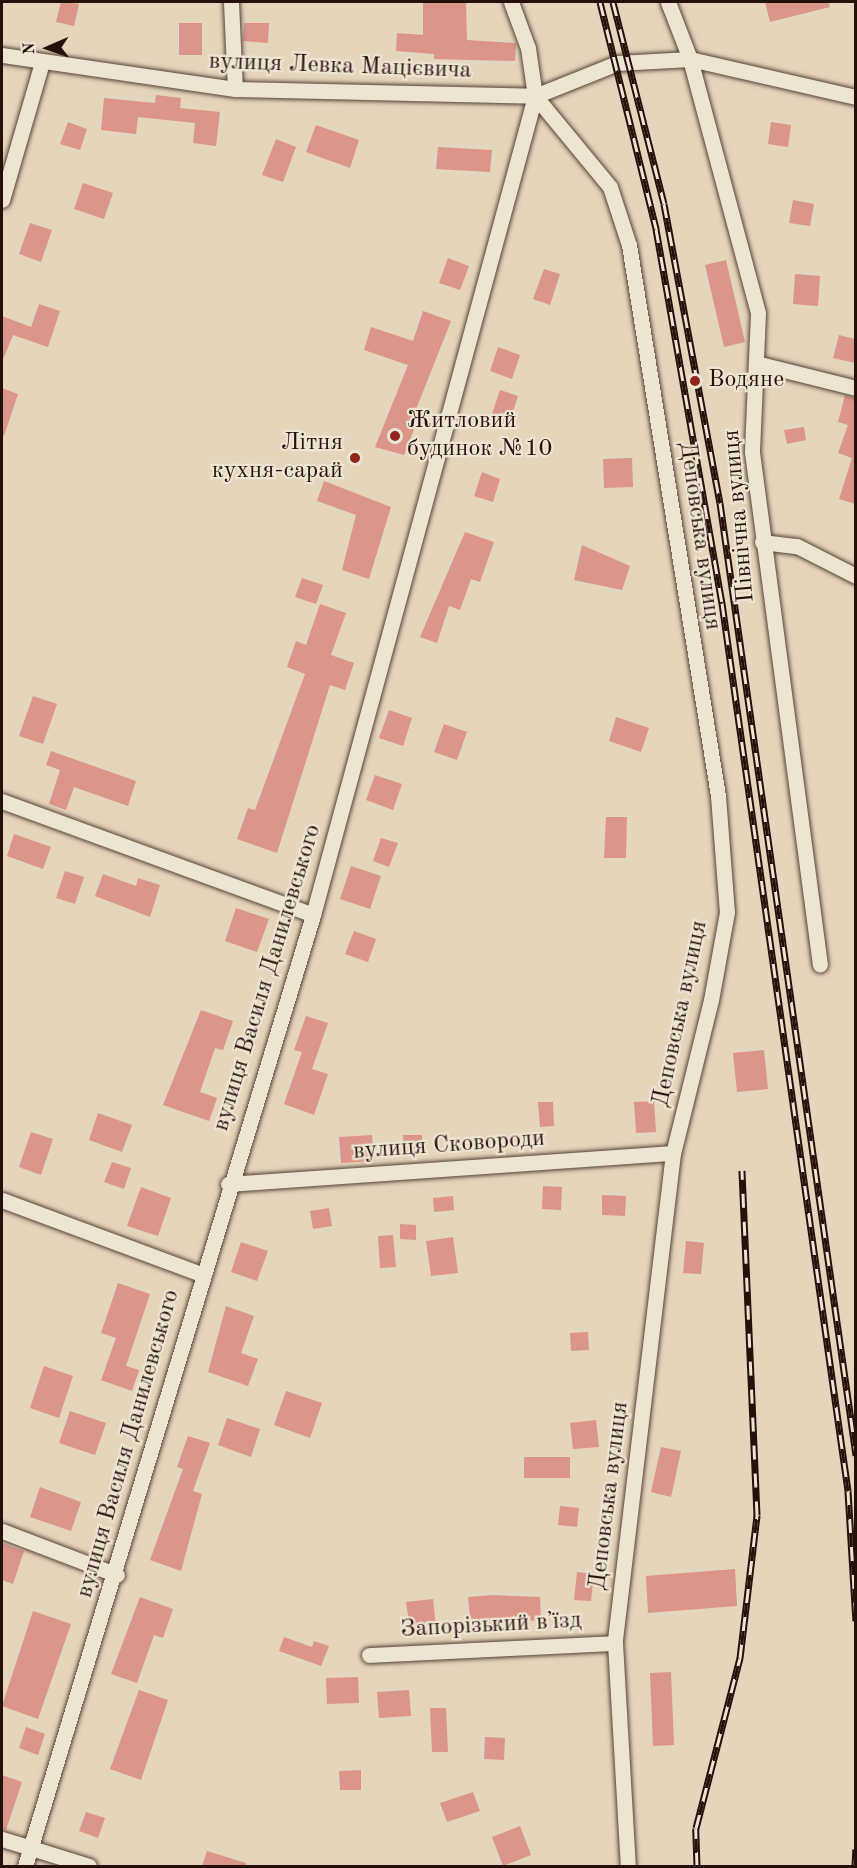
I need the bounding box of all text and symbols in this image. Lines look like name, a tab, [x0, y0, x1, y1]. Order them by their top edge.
north arrow	[18, 18, 78, 78]
text: N	[22, 42, 38, 55]
street label: вулиця Левка Мацієвича	[208, 48, 472, 86]
place label: Водяне	[708, 367, 784, 395]
marker: Водяне	[686, 372, 704, 390]
place label: Житловий будинок №10	[407, 408, 553, 464]
street label: Північна вулиця	[718, 428, 762, 604]
marker: Житловий будинок №10	[388, 429, 402, 443]
place label: Літня кухня-сарай	[212, 430, 343, 486]
street label: Деповська вулиця	[672, 440, 726, 632]
marker: Літня кухня-сарай	[348, 451, 362, 465]
street label: вулиця Василя Данилевського	[208, 821, 328, 1135]
street label: Деповська вулиця	[647, 918, 715, 1110]
street label: вулиця Сковороди	[352, 1125, 546, 1167]
street label: вулиця Василя Данилевського	[71, 1287, 187, 1601]
street label: Деповська вулиця	[584, 1400, 636, 1592]
street label: Запорізький вʼїзд	[400, 1607, 582, 1645]

